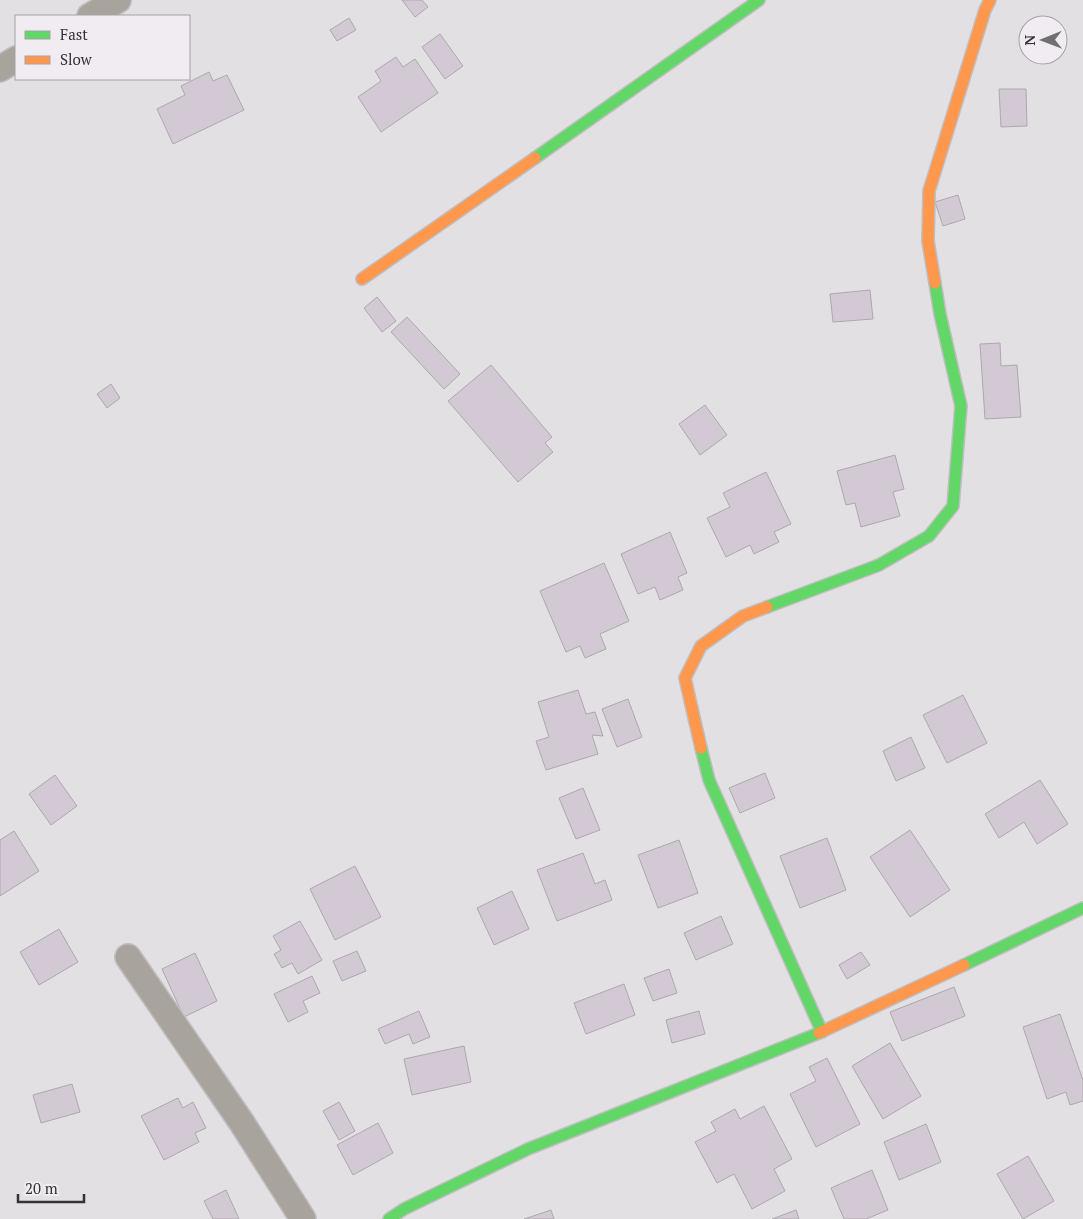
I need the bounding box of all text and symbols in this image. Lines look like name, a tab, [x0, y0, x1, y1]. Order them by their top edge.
legend	[15, 15, 190, 80]
north arrow	[1018, 15, 1068, 65]
text: Fast	[60, 24, 88, 44]
text: N	[1020, 34, 1039, 46]
text: Slow	[60, 49, 93, 69]
scale bar	[18, 1172, 84, 1204]
text: 20 m	[25, 1178, 58, 1198]

